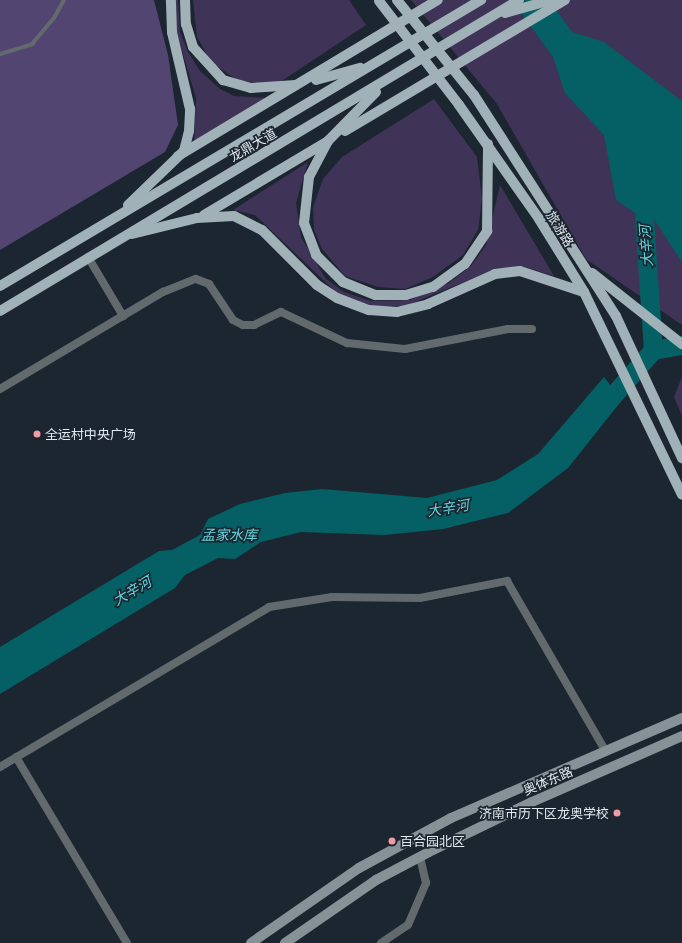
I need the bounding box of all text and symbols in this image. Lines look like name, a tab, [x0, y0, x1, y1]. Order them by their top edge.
street label: 龙鼎大道	[227, 125, 279, 165]
street label: 旅游路	[543, 208, 577, 250]
water label: 大辛河	[636, 224, 656, 268]
place label: 全运村中央广场	[45, 426, 136, 442]
marker: 全运村中央广场	[32, 429, 42, 439]
water label: 大辛河	[426, 496, 470, 520]
water label: 孟家水库	[201, 527, 257, 543]
water label: 大辛河	[110, 573, 154, 609]
street label: 奥体东路	[521, 764, 575, 798]
place label: 济南市历下区龙奥学校	[479, 805, 609, 821]
marker: 济南市历下区龙奥学校	[612, 808, 622, 818]
place label: 百合园北区	[400, 833, 465, 849]
marker: 百合园北区	[387, 836, 397, 846]

